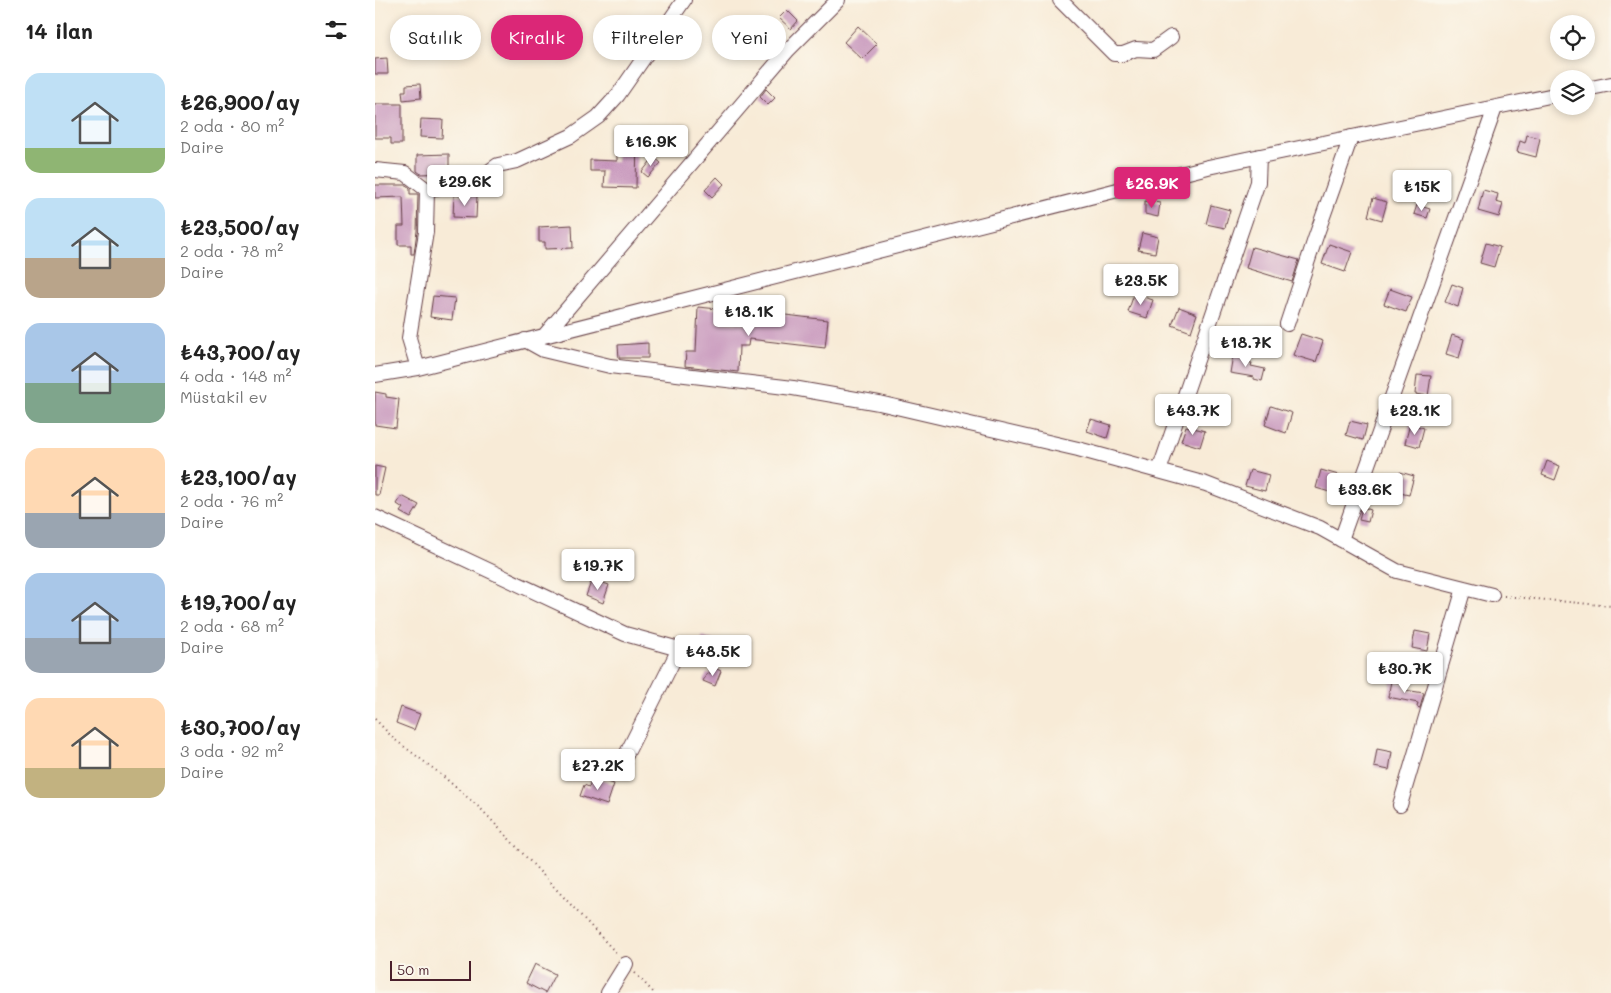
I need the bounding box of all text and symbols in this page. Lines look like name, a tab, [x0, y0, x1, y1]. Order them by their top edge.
chip: Satılık	[390, 15, 481, 60]
chip: Kiralık	[491, 15, 583, 60]
chip: Filtreler	[593, 15, 702, 60]
chip: Yeni	[712, 15, 786, 60]
map controls	[1550, 15, 1595, 115]
button: locate	[1550, 15, 1595, 60]
icon: filters	[322, 16, 350, 44]
text: 14 ilan	[25, 17, 93, 44]
button: layers	[1550, 70, 1595, 115]
text: ₺26,900/ay	[180, 88, 300, 115]
icon: home	[65, 93, 125, 153]
text: 2 oda · 80 m²	[180, 115, 284, 136]
pin: ₺16.9K	[610, 124, 692, 167]
text: ₺16.9K	[625, 130, 677, 151]
text: Daire	[180, 136, 224, 157]
pin: ₺29.6K	[424, 164, 506, 207]
pin: ₺26.9K	[1111, 166, 1193, 209]
text: ₺29.6K	[438, 170, 492, 191]
pin: ₺15K	[1392, 170, 1452, 212]
text: ₺26.9K	[1125, 172, 1179, 193]
text: ₺15K	[1404, 175, 1440, 196]
text: ₺23,500/ay	[180, 213, 300, 240]
icon: home	[65, 218, 125, 278]
text: 2 oda · 78 m²	[180, 240, 283, 261]
text: Daire	[180, 261, 224, 282]
pin: ₺23.5K	[1100, 264, 1182, 306]
text: ₺23.5K	[1114, 269, 1168, 290]
pin: ₺18.1K	[708, 294, 790, 337]
text: ₺18.1K	[724, 300, 774, 321]
pin: ₺18.7K	[1205, 326, 1287, 368]
text: ₺18.7K	[1220, 331, 1272, 352]
text: ₺43,700/ay	[180, 338, 301, 365]
icon: home	[65, 343, 125, 403]
text: 4 oda · 148 m²	[180, 365, 291, 386]
text: Müstakil ev	[180, 386, 267, 407]
pin: ₺43.7K	[1152, 394, 1234, 436]
pin: ₺23.1K	[1374, 394, 1456, 436]
text: ₺43.7K	[1166, 399, 1220, 420]
text: ₺23.1K	[1389, 399, 1441, 420]
text: ₺23,100/ay	[180, 463, 297, 490]
icon: home	[65, 468, 125, 528]
pin: ₺33.6K	[1324, 472, 1406, 515]
text: ₺33.6K	[1338, 478, 1392, 499]
text: 2 oda · 76 m²	[180, 490, 283, 511]
text: Daire	[180, 511, 224, 532]
pin: ₺19.7K	[557, 548, 639, 591]
text: ₺19.7K	[572, 554, 624, 575]
text: ₺19,700/ay	[180, 588, 297, 615]
icon: home	[65, 593, 125, 653]
text: 2 oda · 68 m²	[180, 615, 284, 636]
pin: ₺48.5K	[672, 634, 754, 677]
text: Daire	[180, 636, 224, 657]
text: ₺48.5K	[686, 640, 740, 661]
pin: ₺30.7K	[1364, 652, 1446, 694]
text: ₺30.7K	[1378, 657, 1432, 678]
text: ₺30,700/ay	[180, 713, 301, 740]
icon: home	[65, 718, 125, 778]
text: 3 oda · 92 m²	[180, 740, 284, 761]
pin: ₺27.2K	[557, 748, 639, 791]
text: ₺27.2K	[572, 754, 624, 775]
text: Daire	[180, 761, 224, 782]
scale bar	[390, 958, 471, 981]
text: 50 m	[397, 960, 429, 979]

